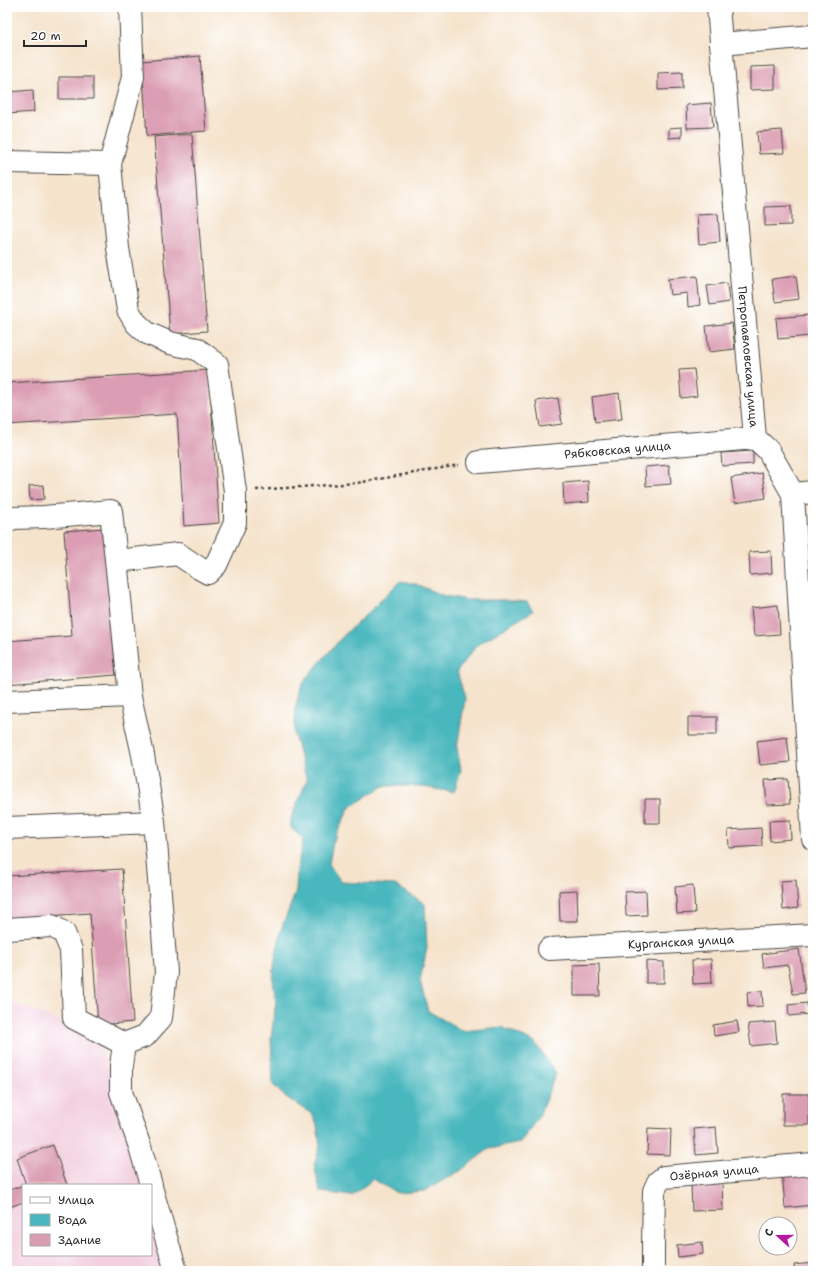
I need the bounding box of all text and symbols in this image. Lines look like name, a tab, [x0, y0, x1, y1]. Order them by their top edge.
scale bar	[24, 22, 86, 48]
text: 20 m	[30, 28, 61, 44]
street label: Петропавловская улица	[734, 285, 762, 429]
street label: Рябковская улица	[564, 437, 672, 463]
street label: Курганская улица	[627, 931, 735, 953]
street label: Озёрная улица	[669, 1161, 760, 1184]
legend	[22, 1184, 152, 1256]
text: Улица	[58, 1192, 95, 1208]
text: Вода	[58, 1212, 87, 1228]
north arrow	[758, 1216, 798, 1256]
text: С	[761, 1227, 777, 1238]
text: Здание	[58, 1232, 102, 1248]

